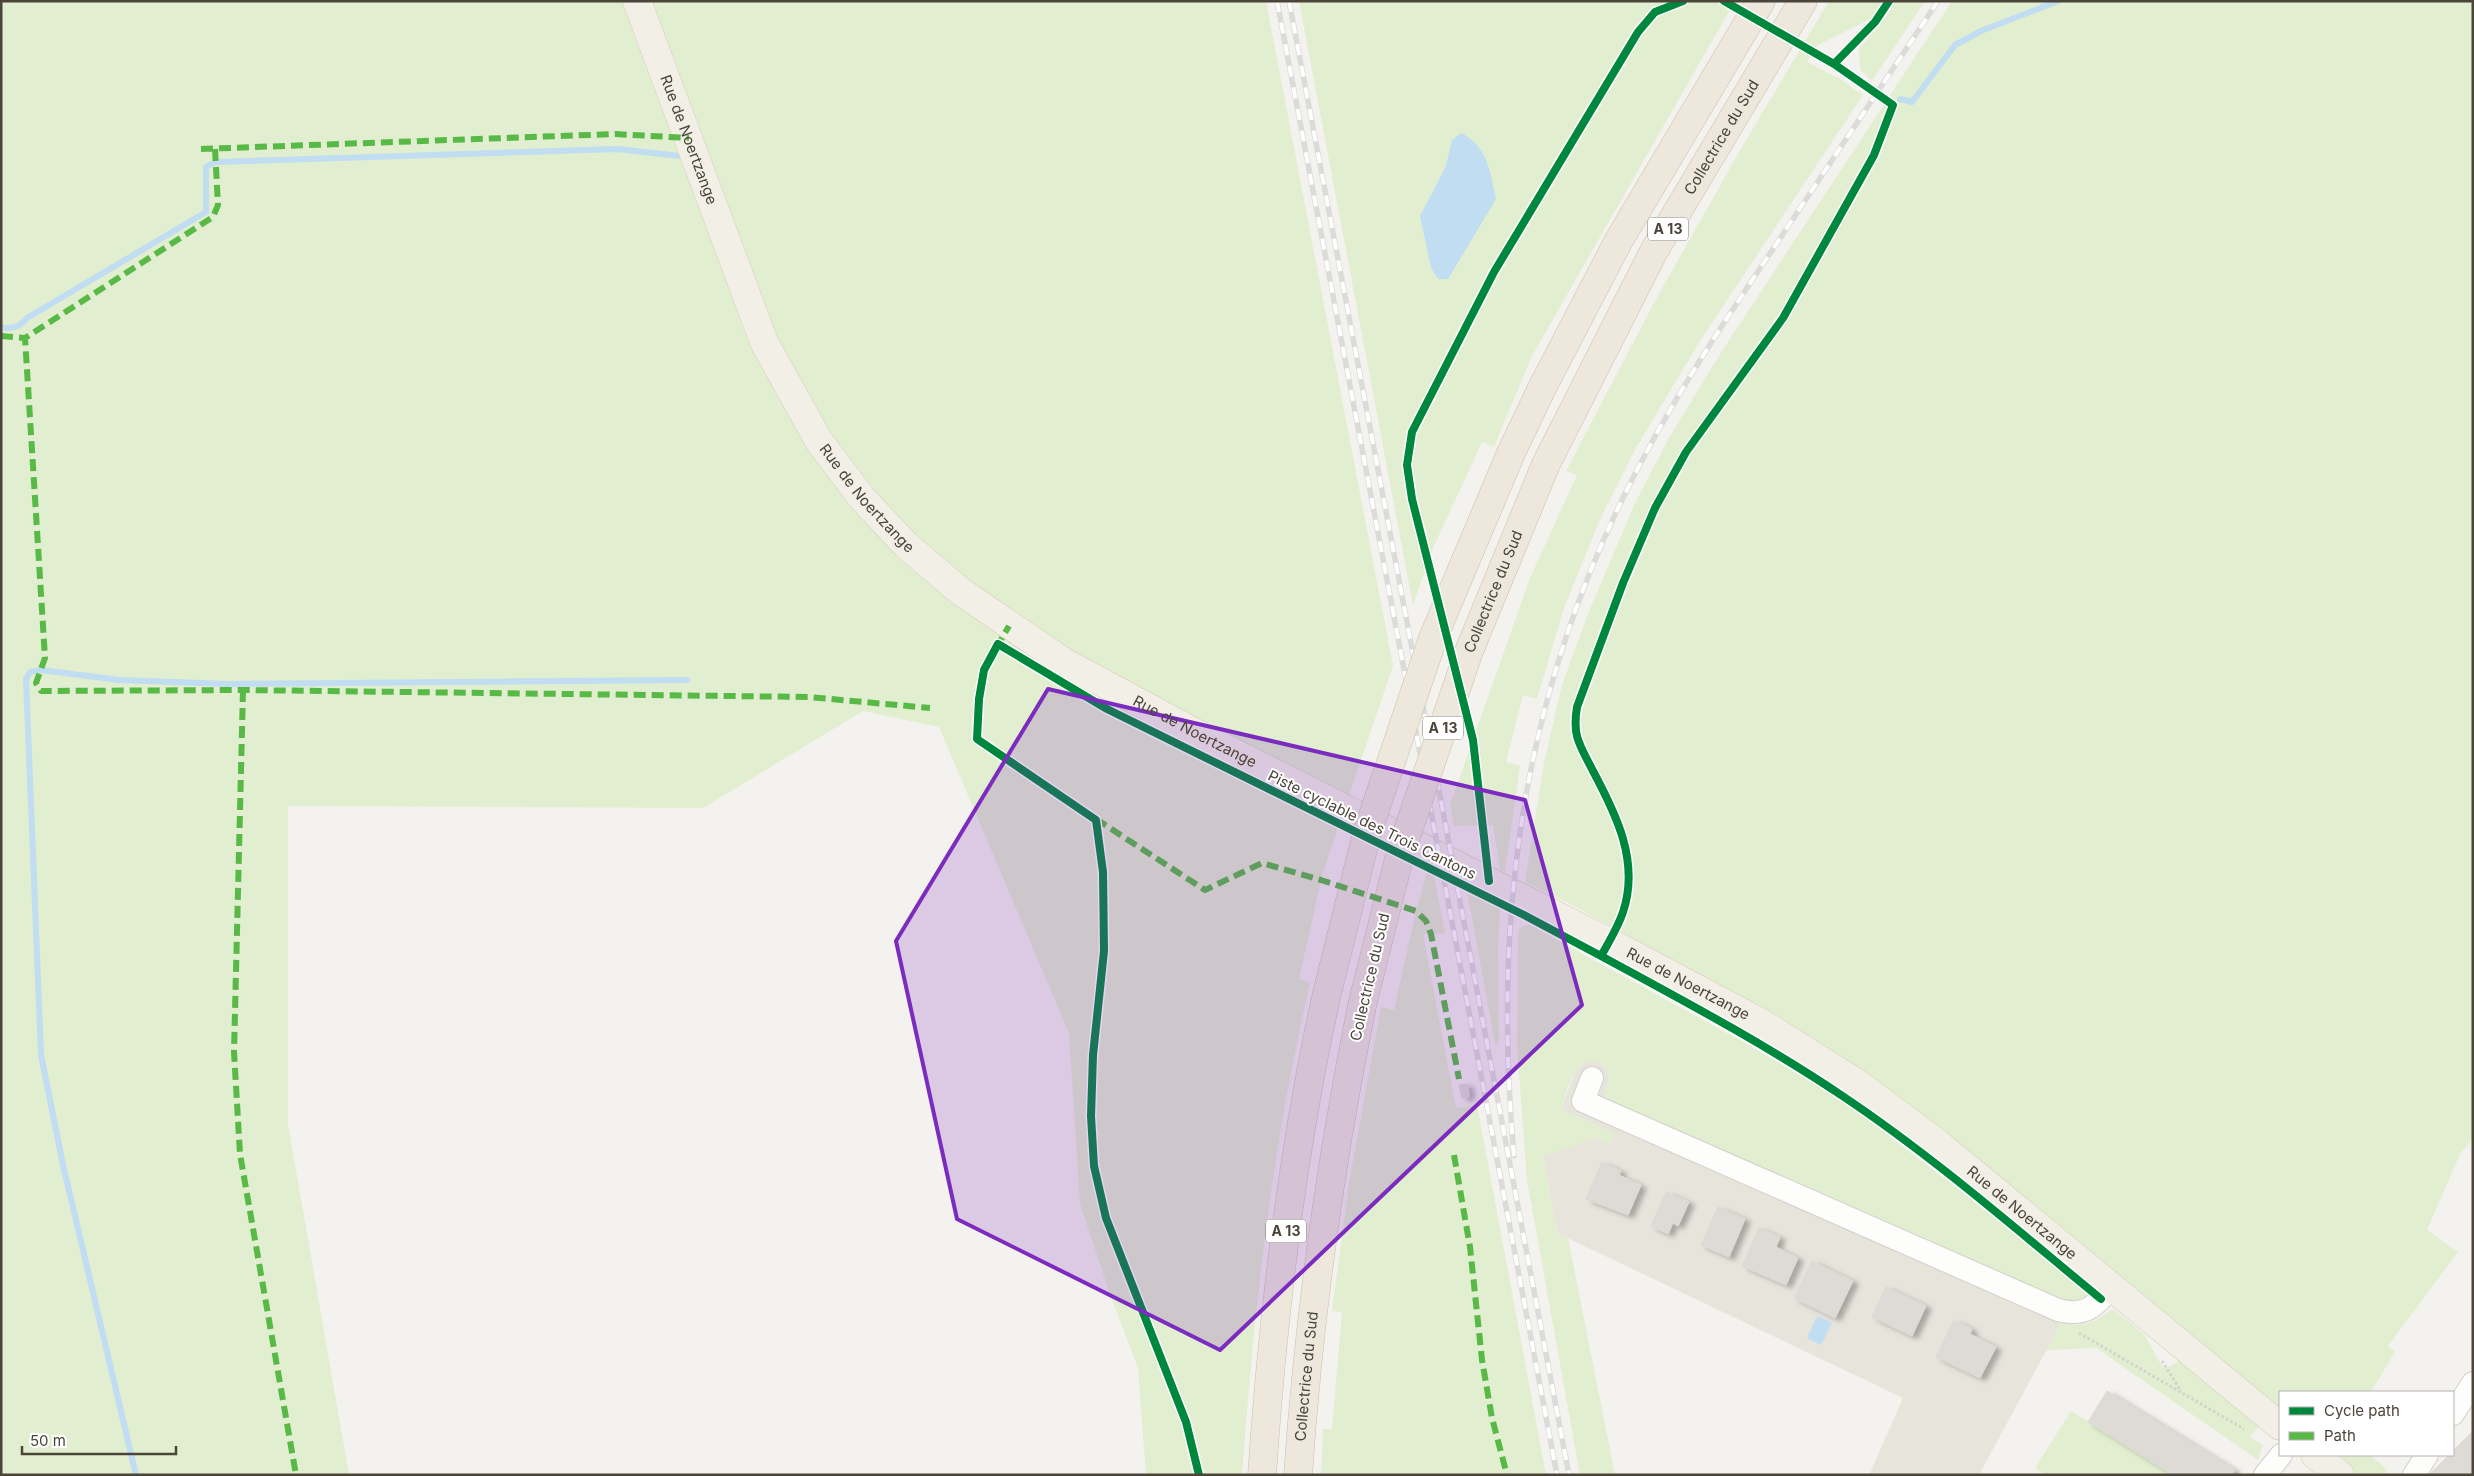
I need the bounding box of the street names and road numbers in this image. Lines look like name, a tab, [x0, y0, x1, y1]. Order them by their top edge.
street label: Rue de Noertzange	[656, 72, 722, 207]
street label: Collectrice du Sud	[1680, 76, 1763, 198]
road number: A 13	[1648, 218, 1688, 240]
street label: Rue de Noertzange	[816, 440, 918, 557]
street label: Collectrice du Sud	[1459, 528, 1527, 656]
street label: Rue de Noertzange	[1130, 691, 1260, 772]
road number: A 13	[1423, 716, 1463, 740]
street label: Piste cyclable des Trois Cantons	[1265, 766, 1480, 883]
street label: Collectrice du Sud	[1346, 911, 1393, 1043]
street label: Rue de Noertzange	[1623, 943, 1753, 1024]
street label: Rue de Noertzange	[1963, 1162, 2081, 1263]
road number: A 13	[1266, 1220, 1306, 1242]
street label: Collectrice du Sud	[1291, 1310, 1322, 1442]

